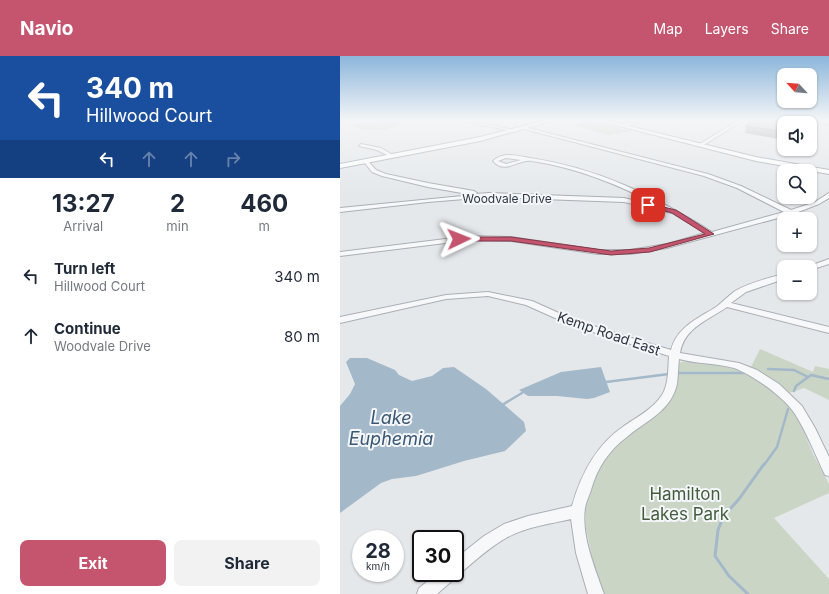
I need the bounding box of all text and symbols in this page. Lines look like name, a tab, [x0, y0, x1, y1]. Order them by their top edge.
text: Navio	[20, 17, 73, 40]
text: Map	[654, 20, 683, 37]
text: Layers	[705, 20, 749, 37]
text: Share	[771, 20, 809, 37]
north arrow	[777, 68, 817, 108]
map controls	[777, 68, 817, 300]
text: 340 m	[86, 71, 174, 105]
icon: left	[20, 72, 72, 124]
text: Hillwood Court	[86, 105, 212, 126]
button: sound	[777, 116, 817, 156]
icon: left	[96, 148, 118, 170]
icon: ahead	[138, 148, 160, 170]
icon: ahead	[180, 148, 202, 170]
icon: right	[222, 148, 244, 170]
button: search	[777, 164, 817, 204]
pin	[631, 188, 665, 222]
text: 13:27	[52, 189, 115, 218]
text: 2	[170, 189, 185, 218]
text: 460	[240, 189, 288, 218]
street label: Woodvale Drive	[462, 191, 552, 206]
icon: arrive	[637, 194, 659, 216]
button: +	[777, 212, 817, 252]
text: Arrival	[63, 218, 103, 234]
text: min	[166, 218, 189, 234]
text: m	[259, 218, 270, 234]
position arrow	[438, 218, 480, 260]
text: Turn left	[54, 259, 115, 278]
button: −	[777, 260, 817, 300]
icon: left	[20, 265, 42, 287]
text: 340 m	[274, 267, 320, 286]
text: Hillwood Court	[54, 278, 145, 294]
street label: Kemp Road East	[555, 307, 663, 359]
text: Continue	[54, 319, 121, 338]
icon: ahead	[20, 325, 42, 347]
text: 80 m	[284, 327, 320, 346]
text: Woodvale Drive	[54, 338, 151, 354]
water label: Lake Euphemia	[349, 407, 433, 449]
park label: Hamilton Lakes Park	[641, 484, 730, 524]
speed limit sign: 30	[412, 530, 464, 582]
text: 28	[365, 539, 391, 563]
button: Exit	[20, 540, 166, 586]
button: Share	[174, 540, 320, 586]
text: km/h	[366, 560, 390, 572]

